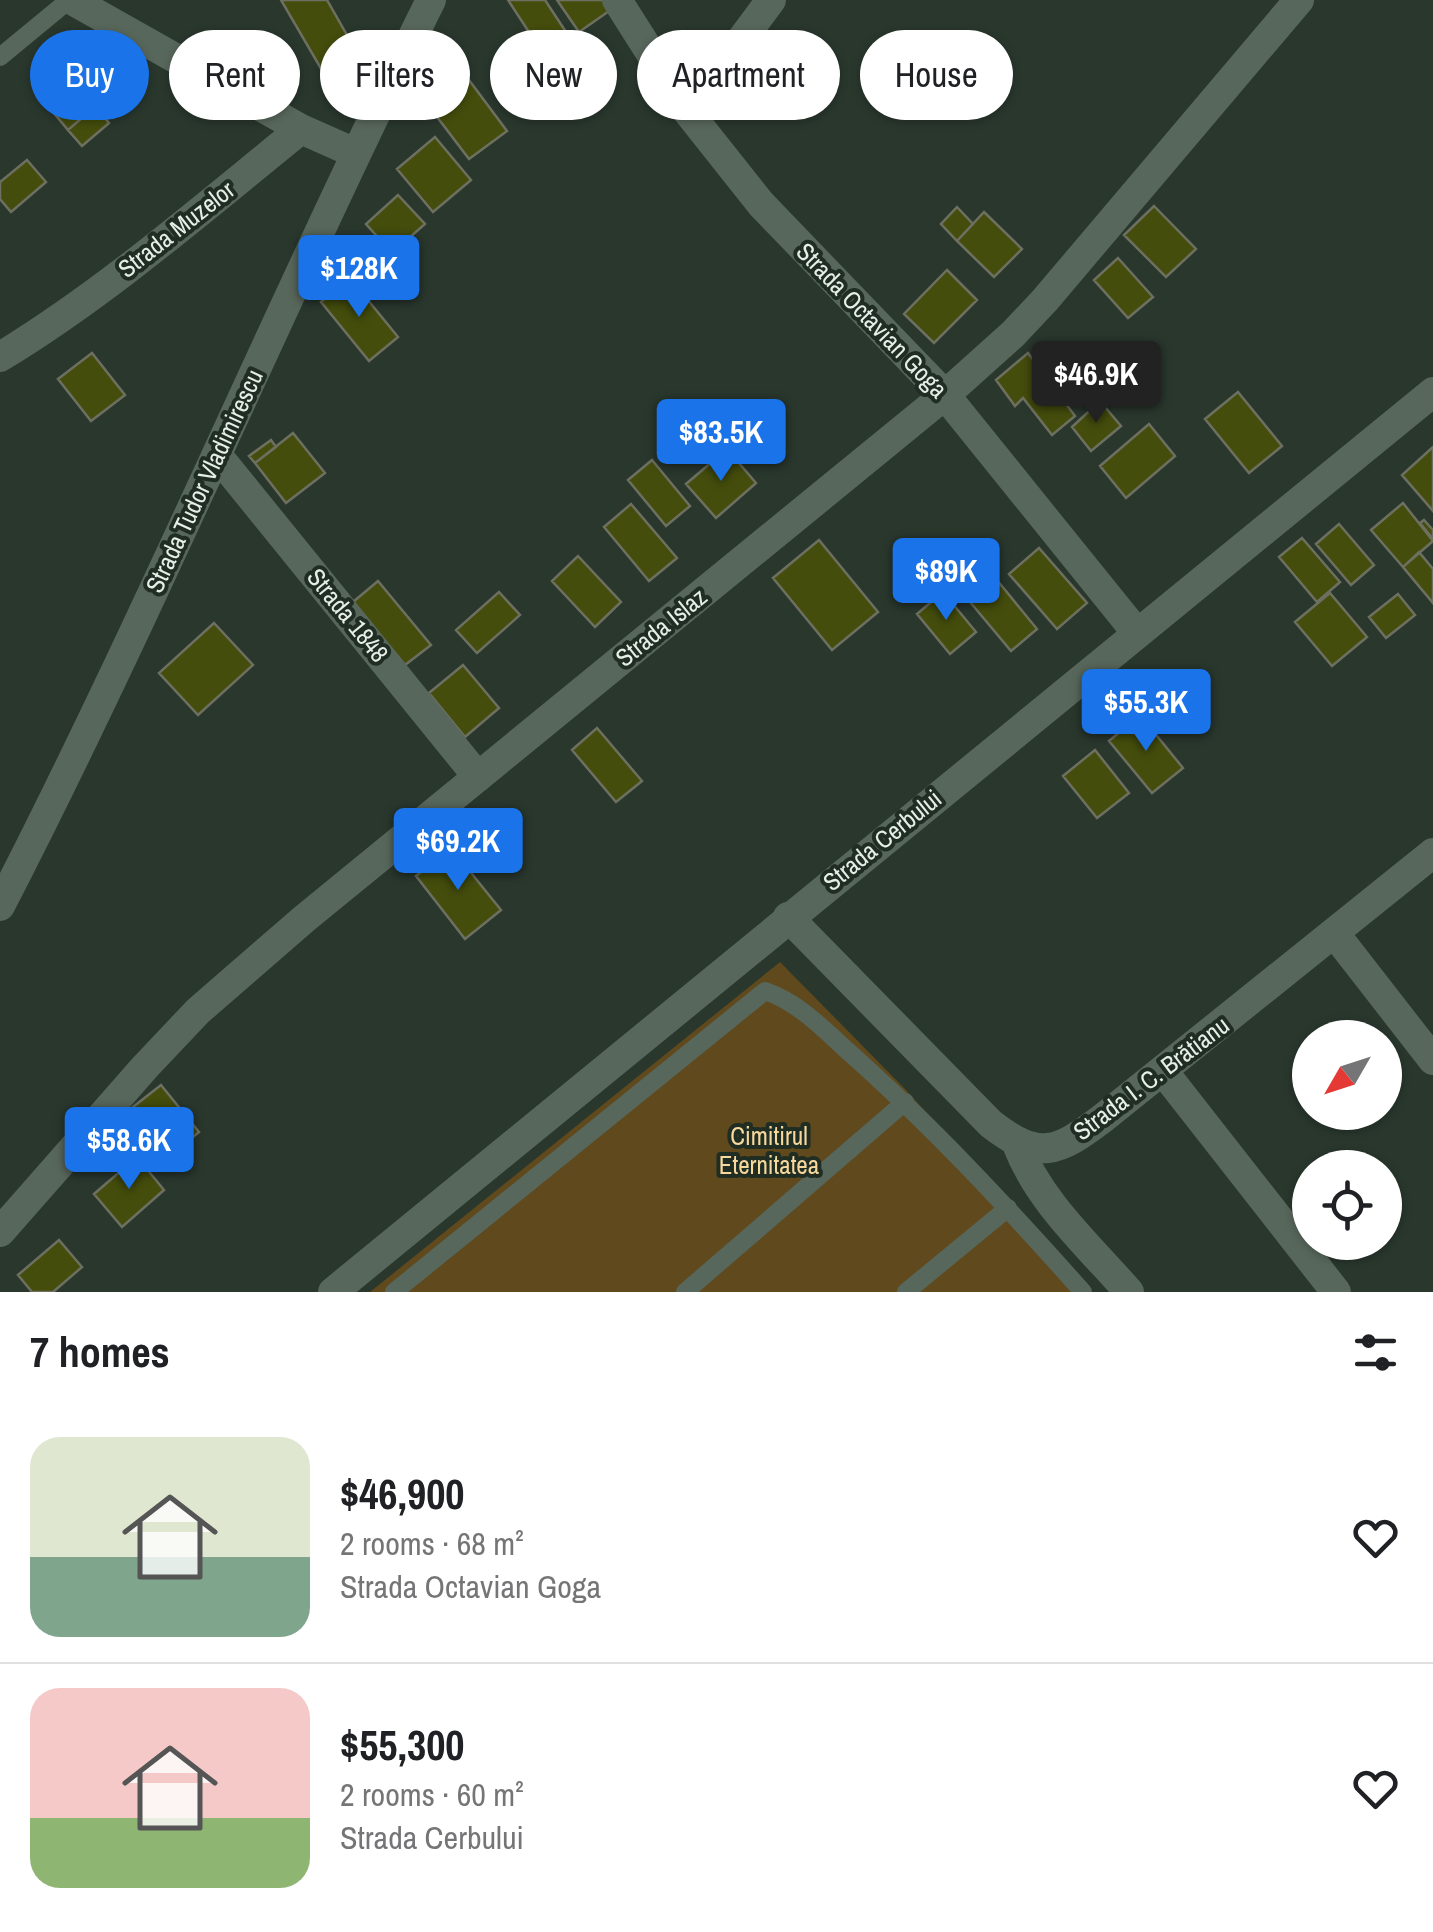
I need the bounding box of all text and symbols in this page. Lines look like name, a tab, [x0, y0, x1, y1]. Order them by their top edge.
chip: Buy	[30, 30, 149, 120]
chip: Rent	[169, 30, 300, 120]
chip: Filters	[320, 30, 470, 120]
chip: New	[490, 30, 617, 120]
chip: Apartment	[637, 30, 840, 120]
chip: House	[860, 30, 1013, 120]
street label: Strada Muzelor	[111, 173, 241, 285]
pin: $128K	[289, 235, 429, 320]
street label: Strada Octavian Goga	[789, 235, 955, 406]
text: $128K	[320, 246, 398, 289]
pin: $46.9K	[1015, 341, 1177, 426]
text: $46.9K	[1054, 352, 1138, 395]
street label: Strada Tudor Vladimirescu	[137, 364, 271, 598]
pin: $83.5K	[640, 399, 802, 484]
text: $83.5K	[679, 410, 763, 453]
pin: $89K	[887, 538, 1005, 623]
text: $89K	[915, 549, 977, 592]
street label: Strada 1848	[300, 561, 396, 669]
street label: Strada Islaz	[608, 580, 714, 674]
pin: $55.3K	[1065, 669, 1227, 754]
text: $55.3K	[1104, 680, 1188, 723]
street label: Strada Cerbului	[816, 782, 948, 898]
pin: $69.2K	[377, 808, 539, 893]
text: $69.2K	[416, 819, 500, 862]
street label: Strada I. C. Brătianu	[1066, 1008, 1236, 1148]
north arrow	[1292, 1020, 1402, 1130]
map controls	[1292, 1020, 1402, 1260]
pin: $58.6K	[48, 1107, 210, 1192]
text: $58.6K	[87, 1118, 171, 1161]
park label: Cimitirul Eternitatea	[719, 1119, 820, 1182]
button: locate	[1292, 1150, 1402, 1260]
text: 7 homes	[30, 1324, 170, 1380]
icon: filters	[1348, 1325, 1403, 1380]
text: $46,900	[340, 1466, 465, 1522]
icon: home	[110, 1477, 230, 1597]
icon: heart	[1348, 1510, 1403, 1565]
text: 2 rooms · 68 m²	[340, 1522, 524, 1565]
text: Strada Octavian Goga	[340, 1565, 601, 1608]
text: $55,300	[340, 1717, 465, 1773]
icon: home	[110, 1728, 230, 1848]
icon: heart	[1348, 1761, 1403, 1816]
text: 2 rooms · 60 m²	[340, 1773, 524, 1816]
text: Strada Cerbului	[340, 1816, 524, 1859]

